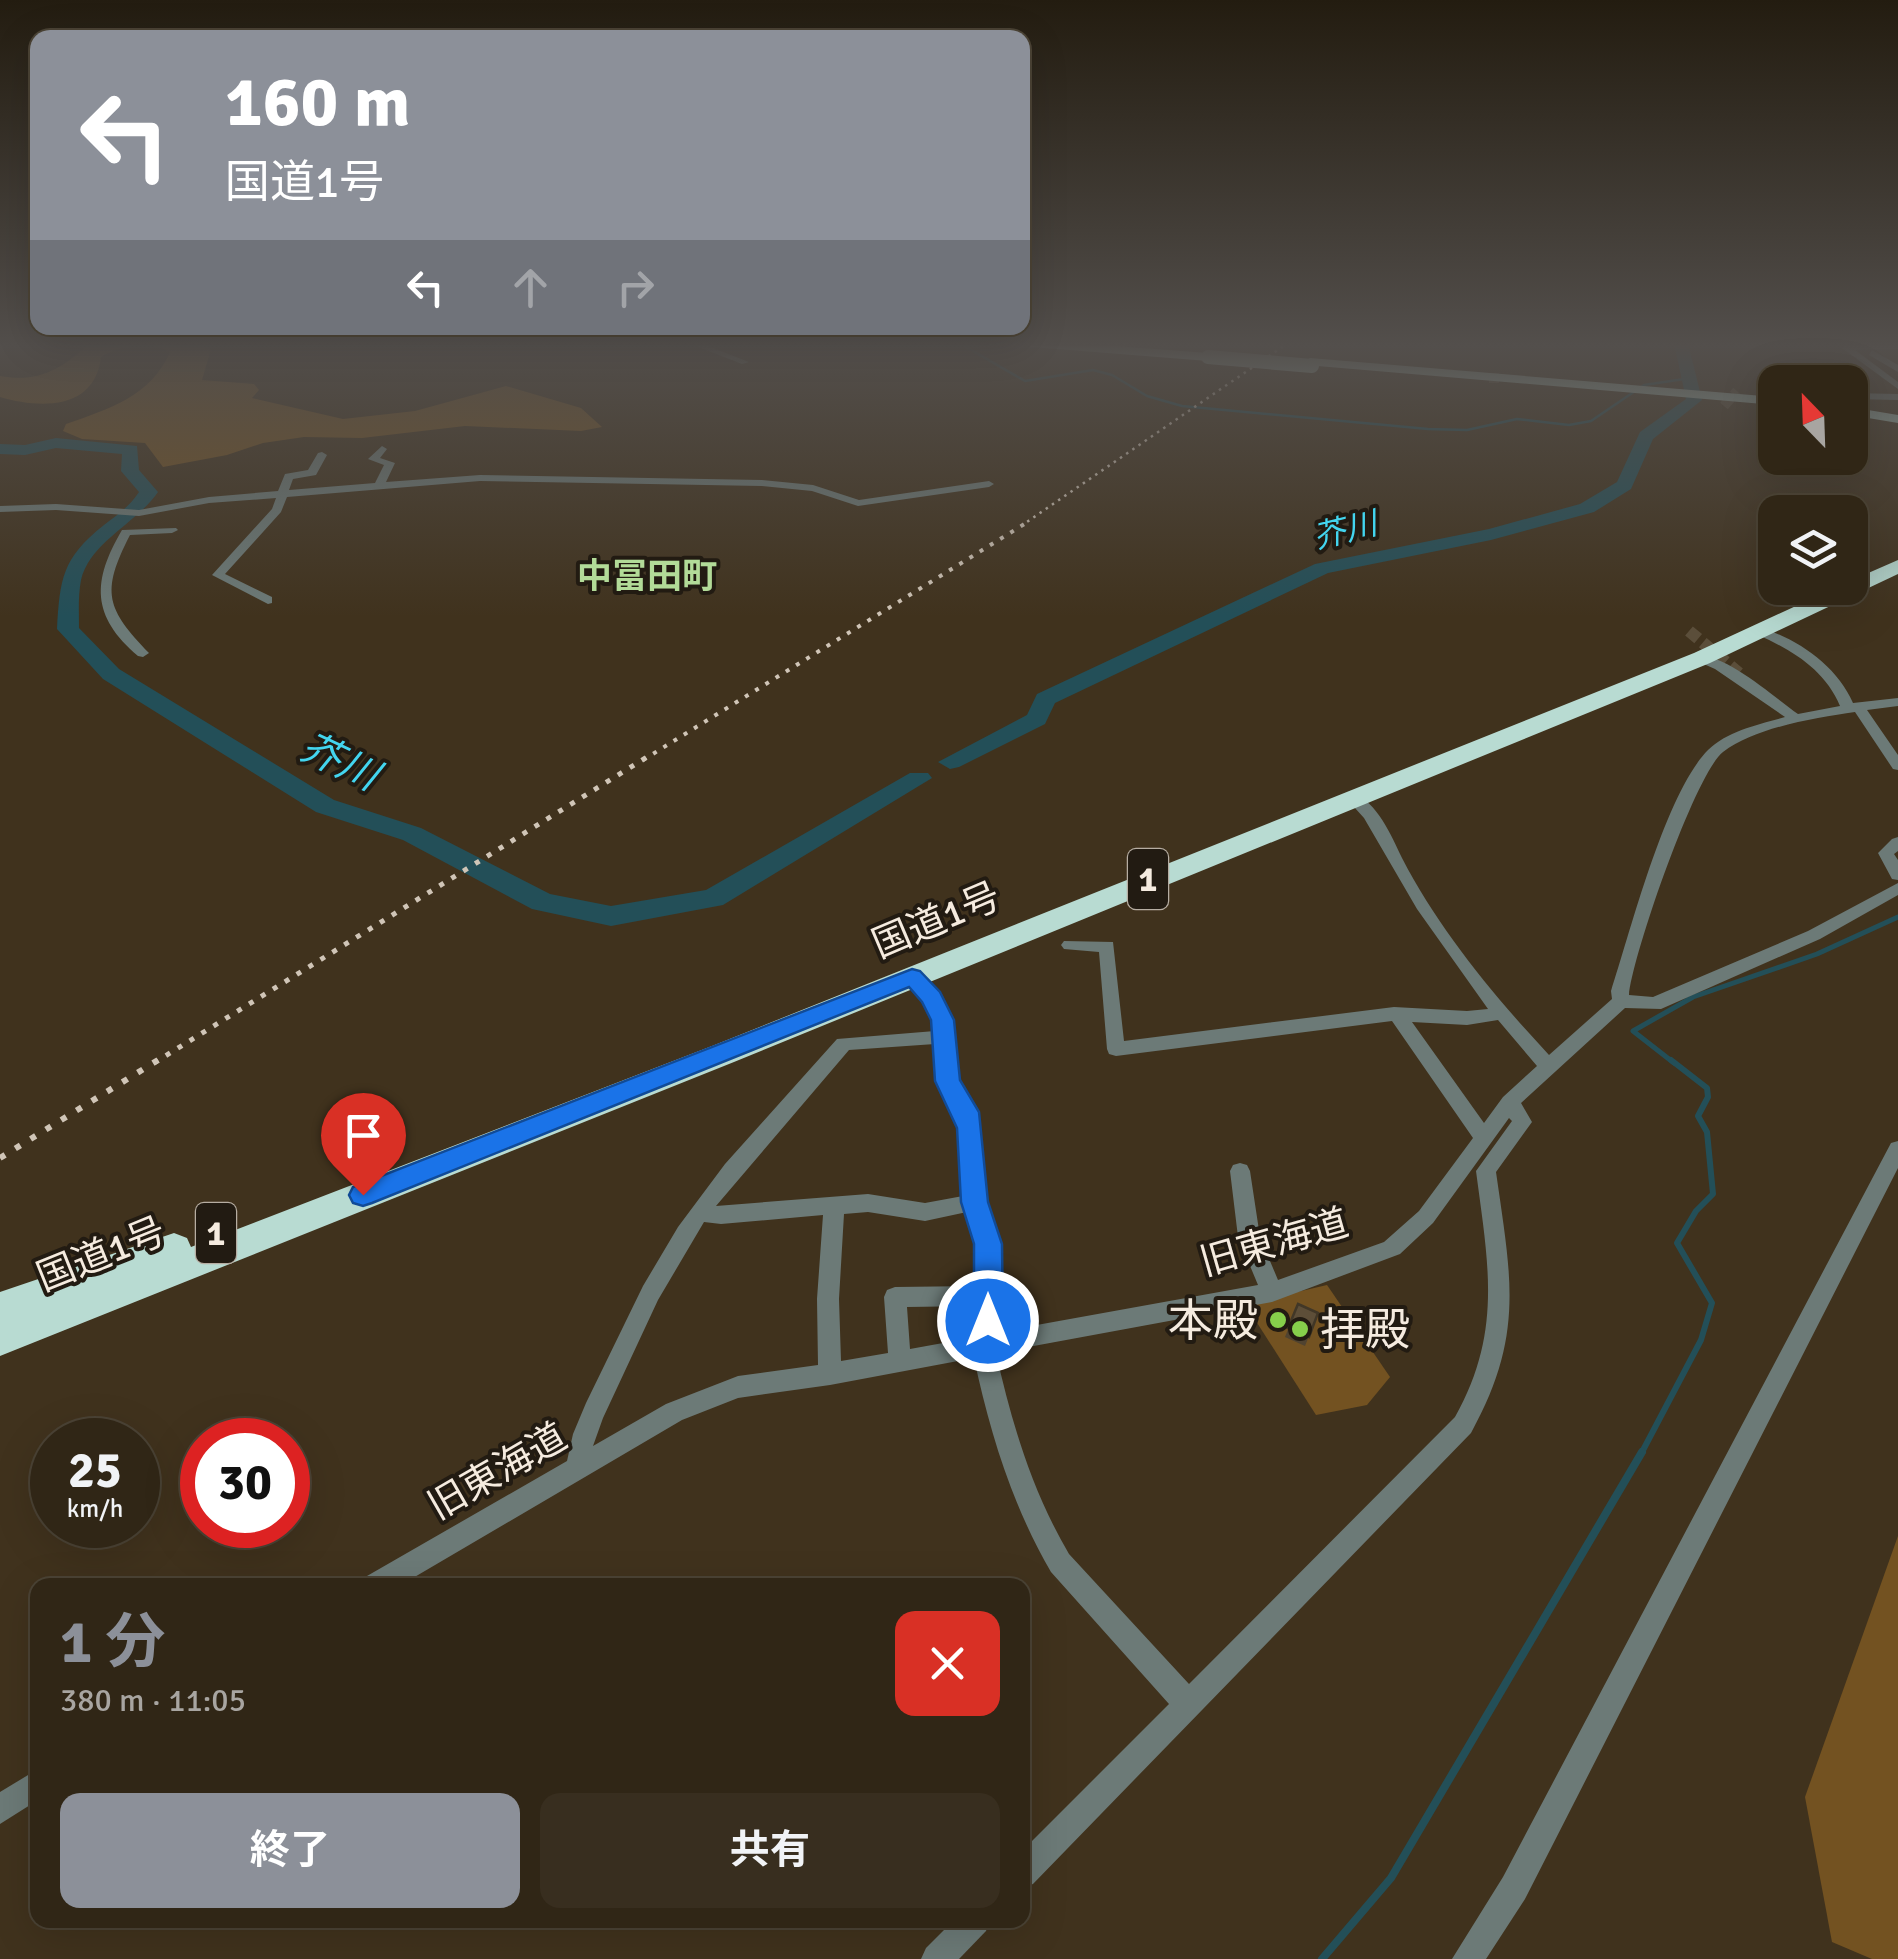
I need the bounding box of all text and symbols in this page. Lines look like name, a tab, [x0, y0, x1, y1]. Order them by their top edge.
text: 160 m	[225, 59, 410, 145]
icon: left	[60, 70, 190, 200]
text: 国道1号	[225, 155, 384, 210]
icon: left	[398, 260, 453, 315]
icon: ahead	[503, 260, 558, 315]
icon: right	[608, 260, 663, 315]
north arrow	[1758, 365, 1868, 475]
map controls	[1758, 365, 1868, 605]
button: layers	[1758, 495, 1868, 605]
water label: 芥川	[1309, 503, 1384, 557]
district label: 中冨田町	[577, 555, 717, 598]
water label: 芥川	[293, 722, 390, 803]
road number: 1	[1128, 849, 1168, 909]
street label: 国道1号	[865, 873, 1007, 968]
pin	[321, 1093, 406, 1196]
icon: arrive	[336, 1108, 391, 1163]
street label: 旧東海道	[1195, 1199, 1354, 1286]
road number: 1	[196, 1203, 236, 1263]
street label: 国道1号	[30, 1207, 172, 1301]
position arrow	[936, 1269, 1040, 1373]
place label: 本殿	[1168, 1294, 1258, 1349]
place label: 拝殿	[1320, 1303, 1410, 1358]
marker: 本殿	[1267, 1309, 1289, 1331]
marker: 拝殿	[1289, 1318, 1311, 1340]
street label: 旧東海道	[420, 1413, 575, 1530]
speed limit sign: 30	[180, 1418, 310, 1548]
text: 25	[68, 1440, 122, 1502]
text: km/h	[67, 1493, 123, 1524]
text: 1 分	[60, 1606, 166, 1680]
button: close	[895, 1611, 1000, 1716]
text: 380 m · 11:05	[60, 1681, 246, 1720]
button: 終了	[60, 1793, 520, 1908]
button: 共有	[540, 1793, 1000, 1908]

